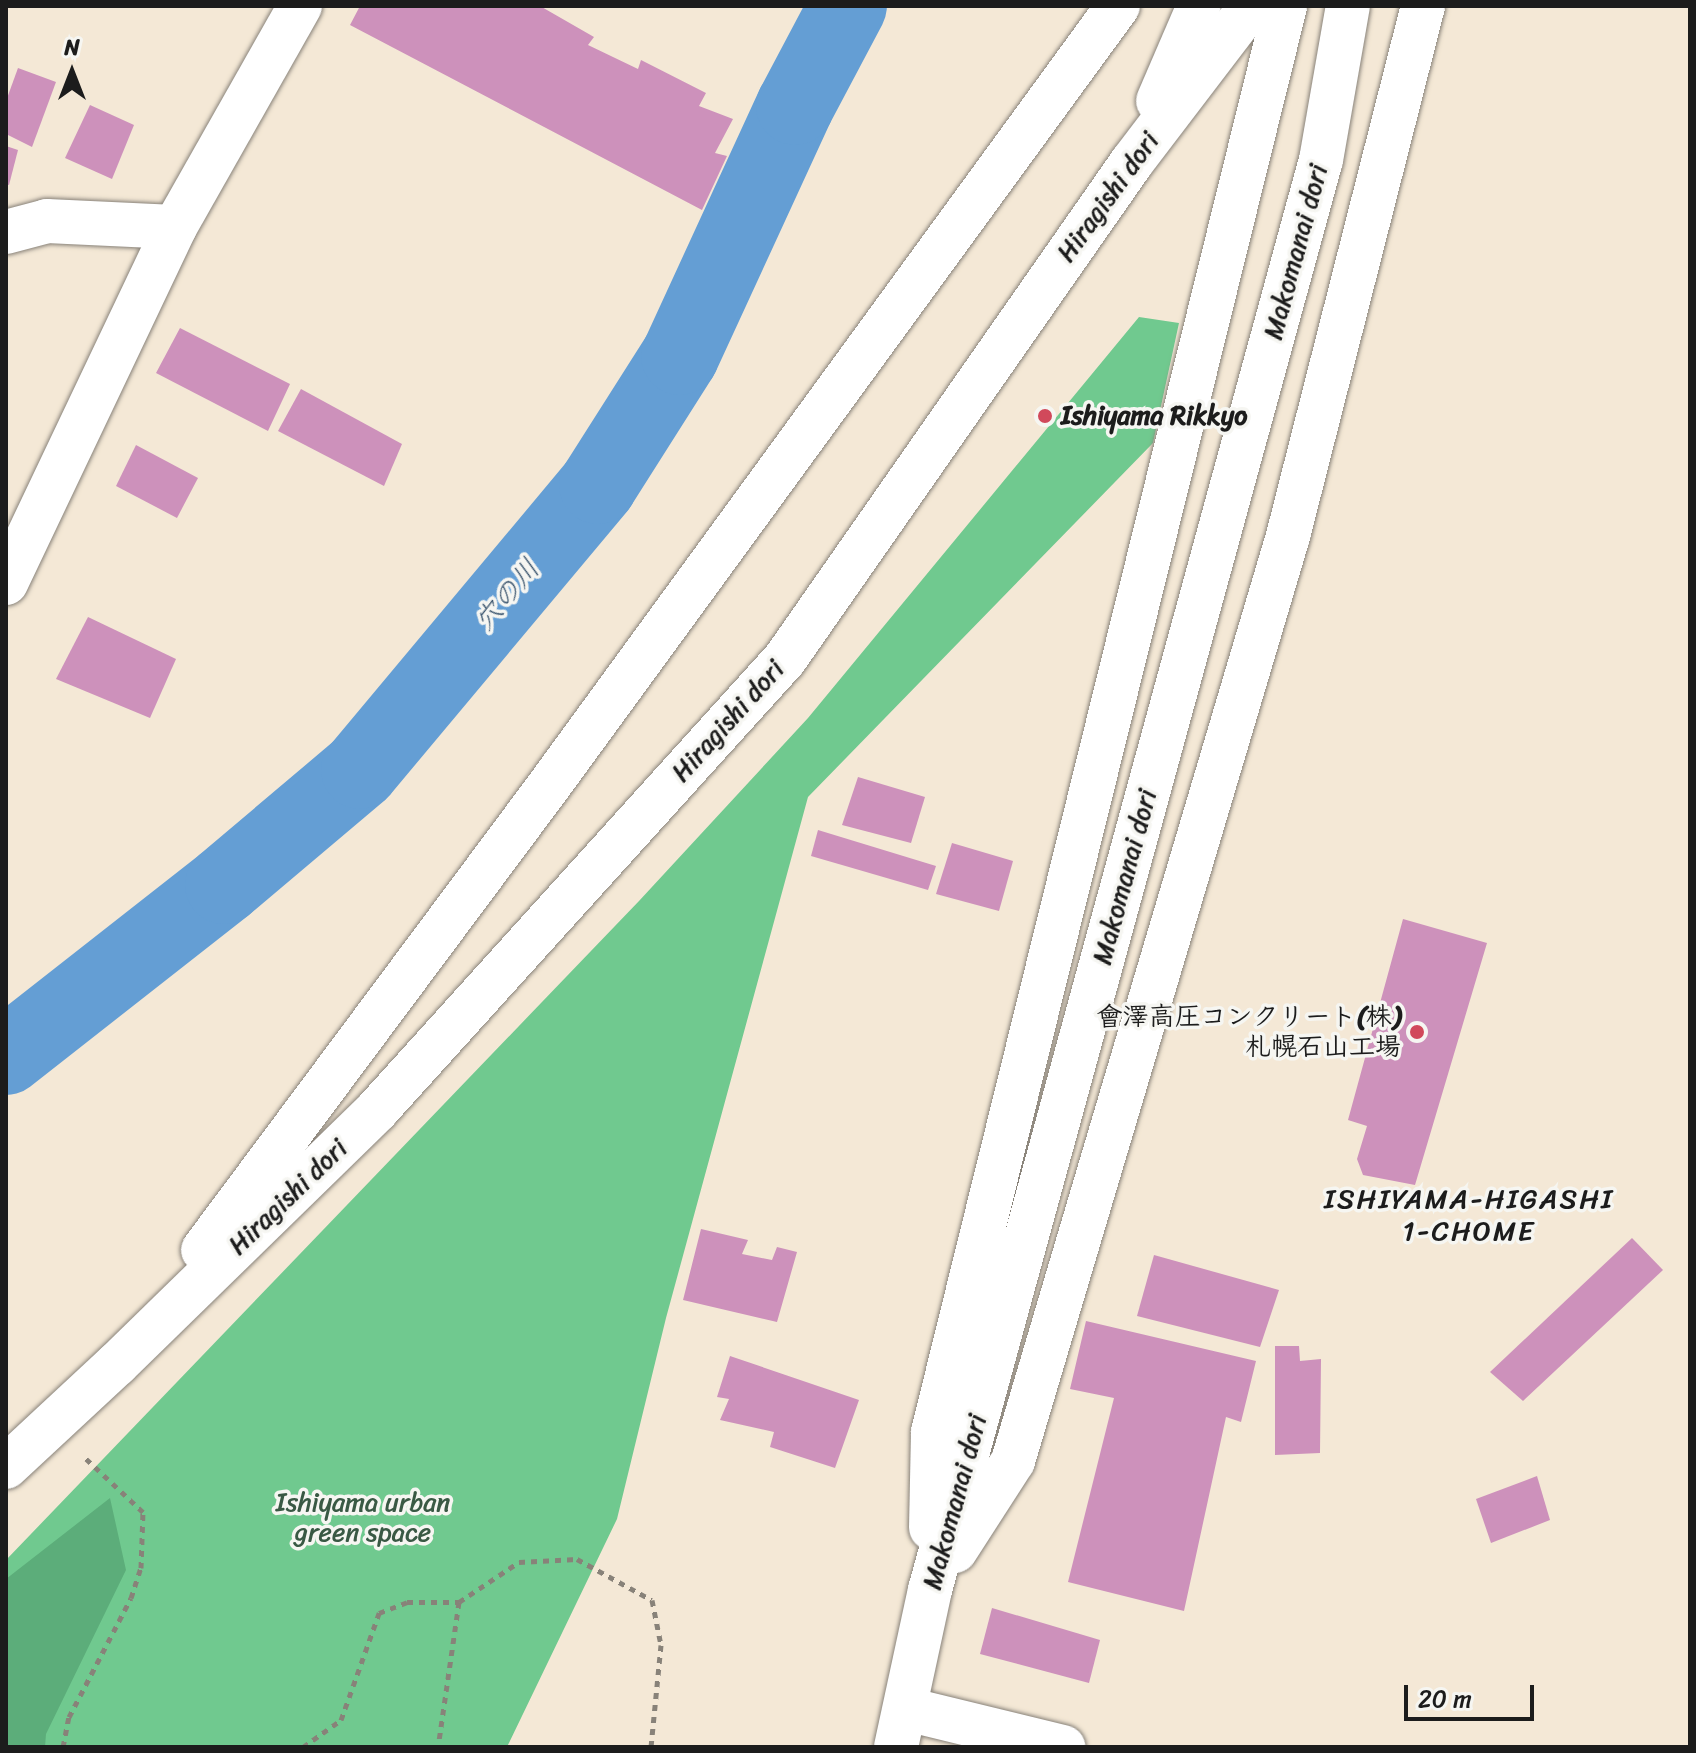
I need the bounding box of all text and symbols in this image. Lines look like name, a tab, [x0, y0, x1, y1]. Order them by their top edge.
text: N	[64, 28, 80, 67]
north arrow	[32, 32, 112, 112]
street label: Hiragishi dori	[1051, 126, 1165, 268]
street label: Makomanai dori	[1258, 161, 1334, 343]
place label: Ishiyama Rikkyo	[1061, 400, 1247, 432]
marker: Ishiyama Rikkyo	[1036, 407, 1054, 425]
water label: 穴の川	[467, 552, 547, 638]
street label: Hiragishi dori	[665, 654, 791, 788]
street label: Makomanai dori	[1087, 786, 1163, 968]
place label: 會澤高圧コンクリート(株) 札幌石山工場	[1097, 1001, 1401, 1062]
marker: 會澤高圧コンクリート(株) 札幌石山工場	[1408, 1023, 1426, 1041]
street label: Hiragishi dori	[222, 1133, 354, 1261]
district label: ISHIYAMA-HIGASHI 1-CHOME	[1327, 1182, 1611, 1248]
street label: Makomanai dori	[917, 1411, 993, 1593]
park label: Ishiyama urban green space	[276, 1487, 450, 1548]
scale bar	[1408, 1669, 1538, 1719]
text: 20 m	[1418, 1678, 1472, 1720]

